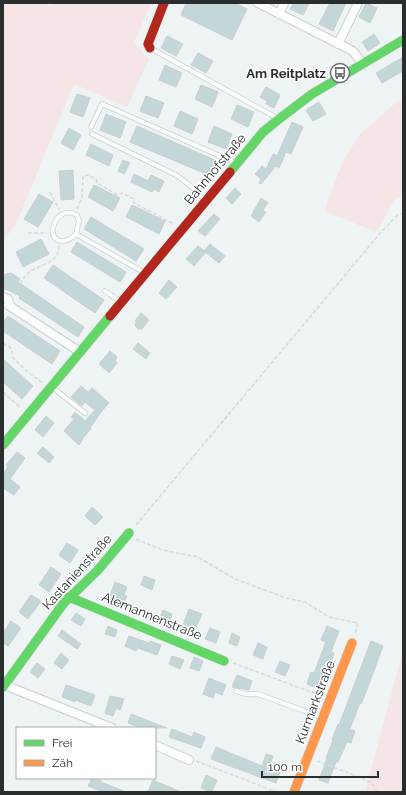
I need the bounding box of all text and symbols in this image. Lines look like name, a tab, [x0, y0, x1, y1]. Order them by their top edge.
bus stop icon: Am Reitplatz	[329, 62, 351, 84]
place label: Am Reitplatz	[246, 66, 327, 81]
street label: Bahnhofstraße	[181, 130, 249, 207]
street label: Kastanienstraße	[39, 531, 115, 613]
street label: Alemannenstraße	[100, 589, 204, 643]
street label: Kurmarkstraße	[292, 658, 338, 746]
legend	[16, 727, 156, 779]
text: Frei	[52, 736, 72, 750]
scale bar	[262, 753, 378, 779]
text: Zäh	[52, 756, 73, 770]
text: 100 m	[268, 760, 302, 774]

